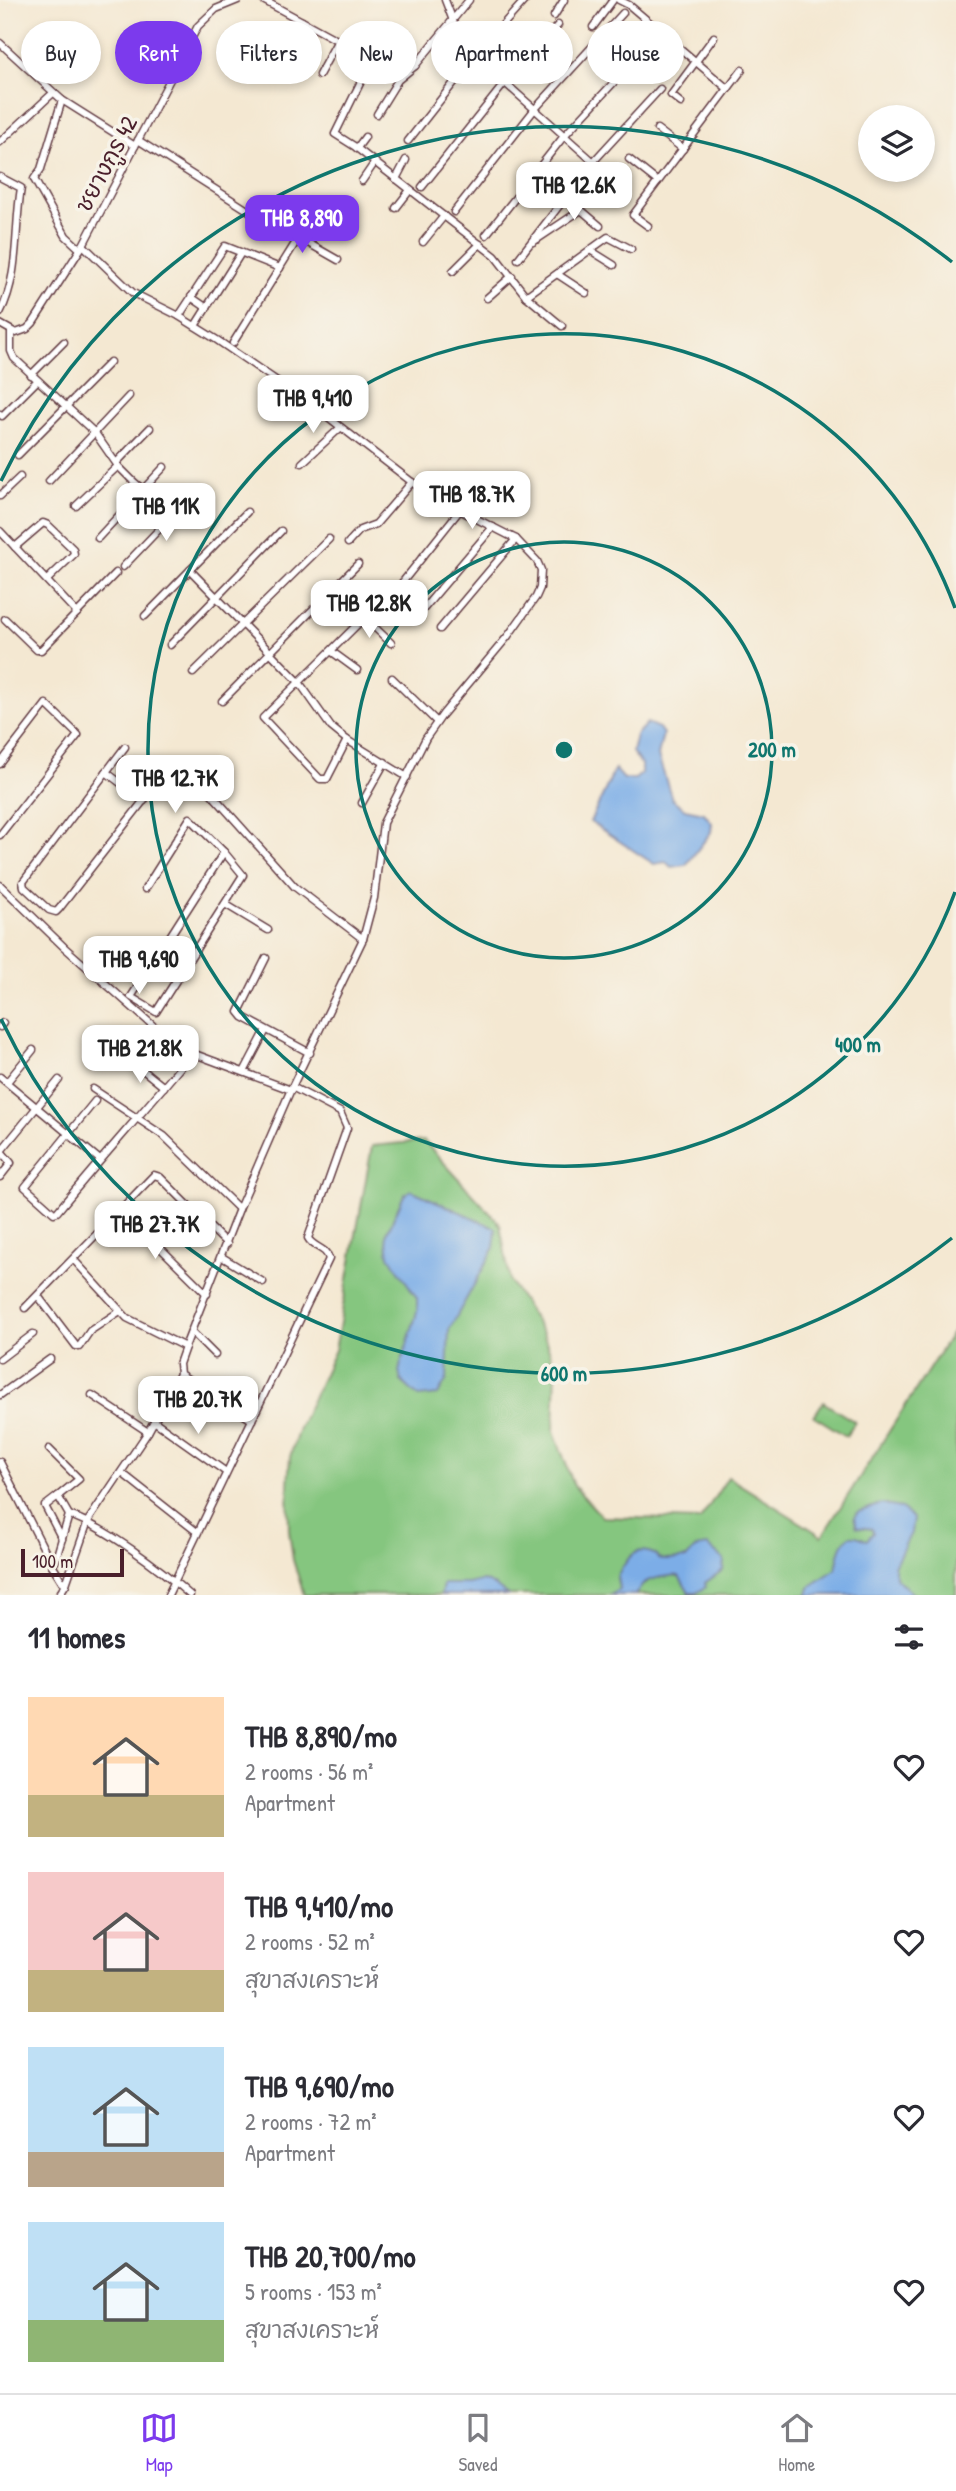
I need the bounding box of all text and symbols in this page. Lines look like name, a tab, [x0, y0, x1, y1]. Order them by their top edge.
chip: Buy	[21, 21, 101, 84]
chip: Rent	[115, 21, 202, 84]
chip: Filters	[216, 21, 322, 84]
chip: New	[336, 21, 417, 84]
chip: Apartment	[431, 21, 573, 84]
chip: House	[587, 21, 684, 84]
map controls	[858, 105, 935, 182]
button: layers	[858, 105, 935, 182]
street label: ชยางกูร 42	[67, 110, 147, 219]
pin: THB 12.6K	[494, 162, 654, 222]
text: THB 12.6K	[532, 169, 616, 200]
pin: THB 8,890	[222, 196, 382, 255]
text: THB 8,890	[261, 202, 343, 233]
pin: THB 9,410	[233, 376, 393, 435]
text: THB 9,410	[274, 382, 352, 413]
pin: THB 18.7K	[392, 472, 552, 531]
text: THB 18.7K	[429, 478, 515, 509]
pin: THB 11K	[101, 484, 231, 543]
text: THB 11K	[132, 490, 200, 521]
pin: THB 12.8K	[289, 580, 449, 640]
text: THB 12.8K	[327, 587, 411, 618]
text: 200 m	[748, 735, 796, 764]
centre of rings	[552, 738, 576, 762]
pin: THB 12.7K	[95, 756, 255, 815]
text: THB 12.7K	[132, 762, 218, 793]
pin: THB 9,690	[59, 936, 219, 996]
text: THB 9,690	[99, 943, 179, 974]
pin: THB 21.8K	[60, 1026, 220, 1085]
text: 400 m	[835, 1030, 881, 1059]
text: THB 21.8K	[98, 1032, 182, 1063]
pin: THB 27.7K	[75, 1202, 235, 1261]
text: THB 27.7K	[111, 1208, 199, 1239]
text: 600 m	[541, 1359, 587, 1388]
pin: THB 20.7K	[118, 1376, 278, 1436]
text: THB 20.7K	[154, 1383, 242, 1414]
scale bar	[21, 1546, 124, 1578]
text: 100 m	[32, 1548, 73, 1574]
text: 11 homes	[28, 1617, 125, 1657]
icon: filters	[890, 1618, 928, 1656]
text: THB 8,890/mo	[245, 1716, 397, 1756]
icon: home	[84, 1725, 168, 1809]
icon: heart	[890, 1748, 928, 1786]
text: 2 rooms · 56 m²	[245, 1756, 373, 1787]
text: Apartment	[245, 1787, 335, 1818]
text: THB 9,410/mo	[245, 1886, 393, 1926]
icon: home	[84, 1900, 168, 1984]
icon: heart	[890, 1923, 928, 1961]
text: 2 rooms · 52 m²	[245, 1926, 375, 1957]
text: สุขาสงเคราะห์	[245, 1964, 380, 1995]
text: THB 9,690/mo	[245, 2066, 394, 2106]
icon: home	[84, 2075, 168, 2159]
icon: heart	[890, 2098, 928, 2136]
text: 2 rooms · 72 m²	[245, 2106, 377, 2137]
text: Apartment	[245, 2137, 335, 2168]
text: THB 20,700/mo	[245, 2236, 416, 2276]
icon: home	[84, 2250, 168, 2334]
icon: heart	[890, 2273, 928, 2311]
text: 5 rooms · 153 m²	[245, 2276, 382, 2307]
text: สุขาสงเคราะห์	[245, 2314, 380, 2345]
tab: Map	[140, 2409, 178, 2477]
tab: Saved	[459, 2409, 497, 2477]
tab: Home	[778, 2409, 816, 2477]

